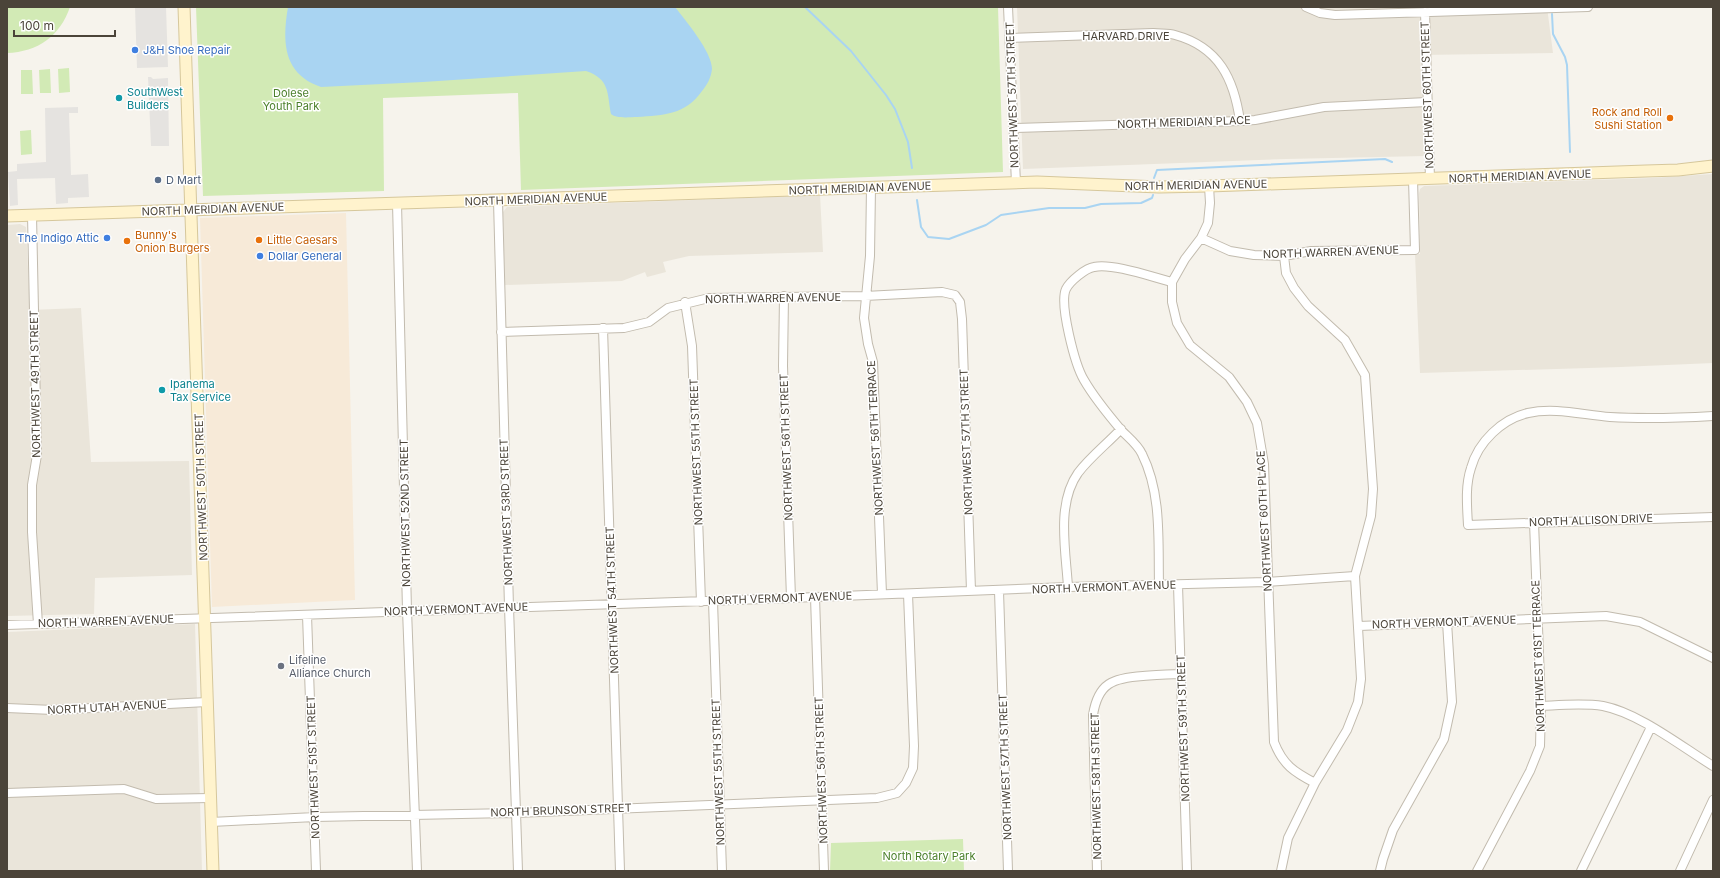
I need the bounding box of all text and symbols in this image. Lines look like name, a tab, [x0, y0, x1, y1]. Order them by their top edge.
scale bar	[14, 12, 115, 38]
text: 100 m	[20, 18, 54, 33]
street label: NORTHWEST 57TH STREET	[1002, 21, 1022, 169]
street label: NORTHWEST 60TH STREET	[1417, 21, 1437, 169]
street label: HARVARD DRIVE	[1082, 29, 1170, 43]
place label: J&H Shoe Repair	[143, 43, 230, 57]
marker: J&H Shoe Repair	[130, 45, 140, 55]
place label: SouthWest Builders	[127, 85, 183, 112]
park label: Dolese Youth Park	[263, 86, 319, 113]
marker: SouthWest Builders	[114, 93, 124, 103]
place label: Rock and Roll Sushi Station	[1592, 105, 1662, 132]
street label: NORTH MERIDIAN PLACE	[1117, 113, 1251, 131]
marker: Rock and Roll Sushi Station	[1665, 113, 1675, 123]
street label: NORTH MERIDIAN AVENUE	[1448, 167, 1592, 185]
place label: D Mart	[166, 173, 201, 187]
marker: D Mart	[153, 175, 163, 185]
street label: NORTH MERIDIAN AVENUE	[1125, 177, 1267, 193]
street label: NORTH MERIDIAN AVENUE	[788, 179, 932, 197]
street label: NORTH MERIDIAN AVENUE	[464, 190, 608, 208]
street label: NORTH MERIDIAN AVENUE	[141, 200, 285, 218]
place label: Bunny's Onion Burgers	[135, 228, 210, 255]
place label: The Indigo Attic	[17, 231, 99, 245]
marker: The Indigo Attic	[102, 233, 112, 243]
place label: Little Caesars	[267, 233, 338, 247]
marker: Little Caesars	[254, 235, 264, 245]
marker: Bunny's Onion Burgers	[122, 236, 132, 246]
street label: NORTH WARREN AVENUE	[1263, 243, 1399, 261]
place label: Dollar General	[268, 249, 342, 263]
marker: Dollar General	[255, 251, 265, 261]
street label: NORTH WARREN AVENUE	[705, 290, 841, 306]
street label: NORTHWEST 49TH STREET	[27, 310, 43, 458]
street label: NORTHWEST 56TH TERRACE	[864, 360, 886, 516]
street label: NORTHWEST 57TH STREET	[956, 368, 976, 516]
street label: NORTHWEST 56TH STREET	[776, 373, 796, 521]
place label: Ipanema Tax Service	[170, 377, 231, 404]
street label: NORTHWEST 55TH STREET	[686, 378, 706, 526]
marker: Ipanema Tax Service	[157, 385, 167, 395]
street label: NORTHWEST 50TH STREET	[191, 413, 211, 561]
street label: NORTHWEST 53RD STREET	[496, 438, 516, 586]
street label: NORTHWEST 52ND STREET	[397, 439, 413, 587]
street label: NORTHWEST 60TH PLACE	[1253, 450, 1275, 592]
street label: NORTH ALLISON DRIVE	[1529, 511, 1653, 529]
street label: NORTHWEST 54TH STREET	[602, 526, 622, 674]
street label: NORTH VERMONT AVENUE	[1032, 577, 1176, 597]
street label: NORTHWEST 61ST TERRACE	[1528, 580, 1548, 732]
street label: NORTH VERMONT AVENUE	[708, 588, 852, 608]
street label: NORTH VERMONT AVENUE	[384, 599, 528, 619]
street label: NORTH WARREN AVENUE	[38, 612, 174, 630]
street label: NORTH VERMONT AVENUE	[1372, 612, 1516, 632]
place label: Lifeline Alliance Church	[289, 653, 371, 680]
street label: NORTHWEST 59TH STREET	[1173, 654, 1193, 802]
marker: Lifeline Alliance Church	[276, 661, 286, 671]
street label: NORTHWEST 57TH STREET	[995, 693, 1015, 841]
street label: NORTHWEST 51ST STREET	[303, 695, 323, 839]
street label: NORTHWEST 56TH STREET	[811, 696, 831, 844]
street label: NORTH UTAH AVENUE	[47, 697, 167, 717]
street label: NORTHWEST 55TH STREET	[708, 698, 728, 846]
street label: NORTHWEST 58TH STREET	[1088, 712, 1104, 860]
street label: NORTH BRUNSON STREET	[490, 801, 632, 819]
park label: North Rotary Park	[883, 849, 975, 863]

